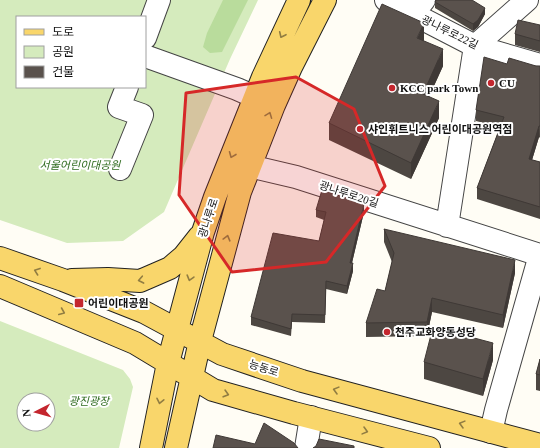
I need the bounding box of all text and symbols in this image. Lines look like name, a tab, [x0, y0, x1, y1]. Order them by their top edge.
street label: 광나루로22길	[420, 13, 480, 51]
legend	[16, 16, 146, 88]
text: 도로	[52, 25, 74, 39]
one-way arrow	[279, 31, 287, 39]
text: 공원	[52, 45, 74, 59]
text: 건물	[52, 65, 74, 79]
place label: CU	[499, 77, 515, 89]
marker: CU	[486, 78, 496, 88]
place label: KCC park Town	[400, 82, 478, 94]
marker: KCC park Town	[387, 83, 397, 93]
one-way arrow	[265, 112, 273, 119]
place label: 샤인휘트니스 어린이대공원역점	[368, 123, 512, 135]
marker: 샤인휘트니스 어린이대공원역점	[355, 124, 365, 134]
one-way arrow	[228, 151, 236, 158]
park label: 서울어린이대공원	[40, 159, 121, 171]
street label: 광나루로20길	[318, 179, 380, 209]
street label: 광나루로	[196, 197, 220, 239]
one-way arrow	[223, 235, 231, 242]
one-way arrow	[34, 267, 41, 276]
one-way arrow	[186, 274, 195, 281]
one-way arrow	[138, 275, 144, 283]
marker: 어린이대공원	[73, 297, 85, 309]
place label: 어린이대공원	[88, 297, 149, 309]
one-way arrow	[57, 307, 65, 315]
place label: 천주교화양동성당	[395, 326, 476, 338]
marker: 천주교화양동성당	[382, 327, 392, 337]
street label: 능동로	[248, 358, 280, 378]
one-way arrow	[333, 386, 340, 395]
one-way arrow	[223, 389, 230, 398]
north arrow	[16, 392, 56, 432]
park label: 광진광장	[69, 395, 111, 407]
one-way arrow	[157, 398, 165, 404]
text: N	[20, 408, 32, 418]
one-way arrow	[459, 420, 466, 429]
one-way arrow	[362, 427, 368, 435]

